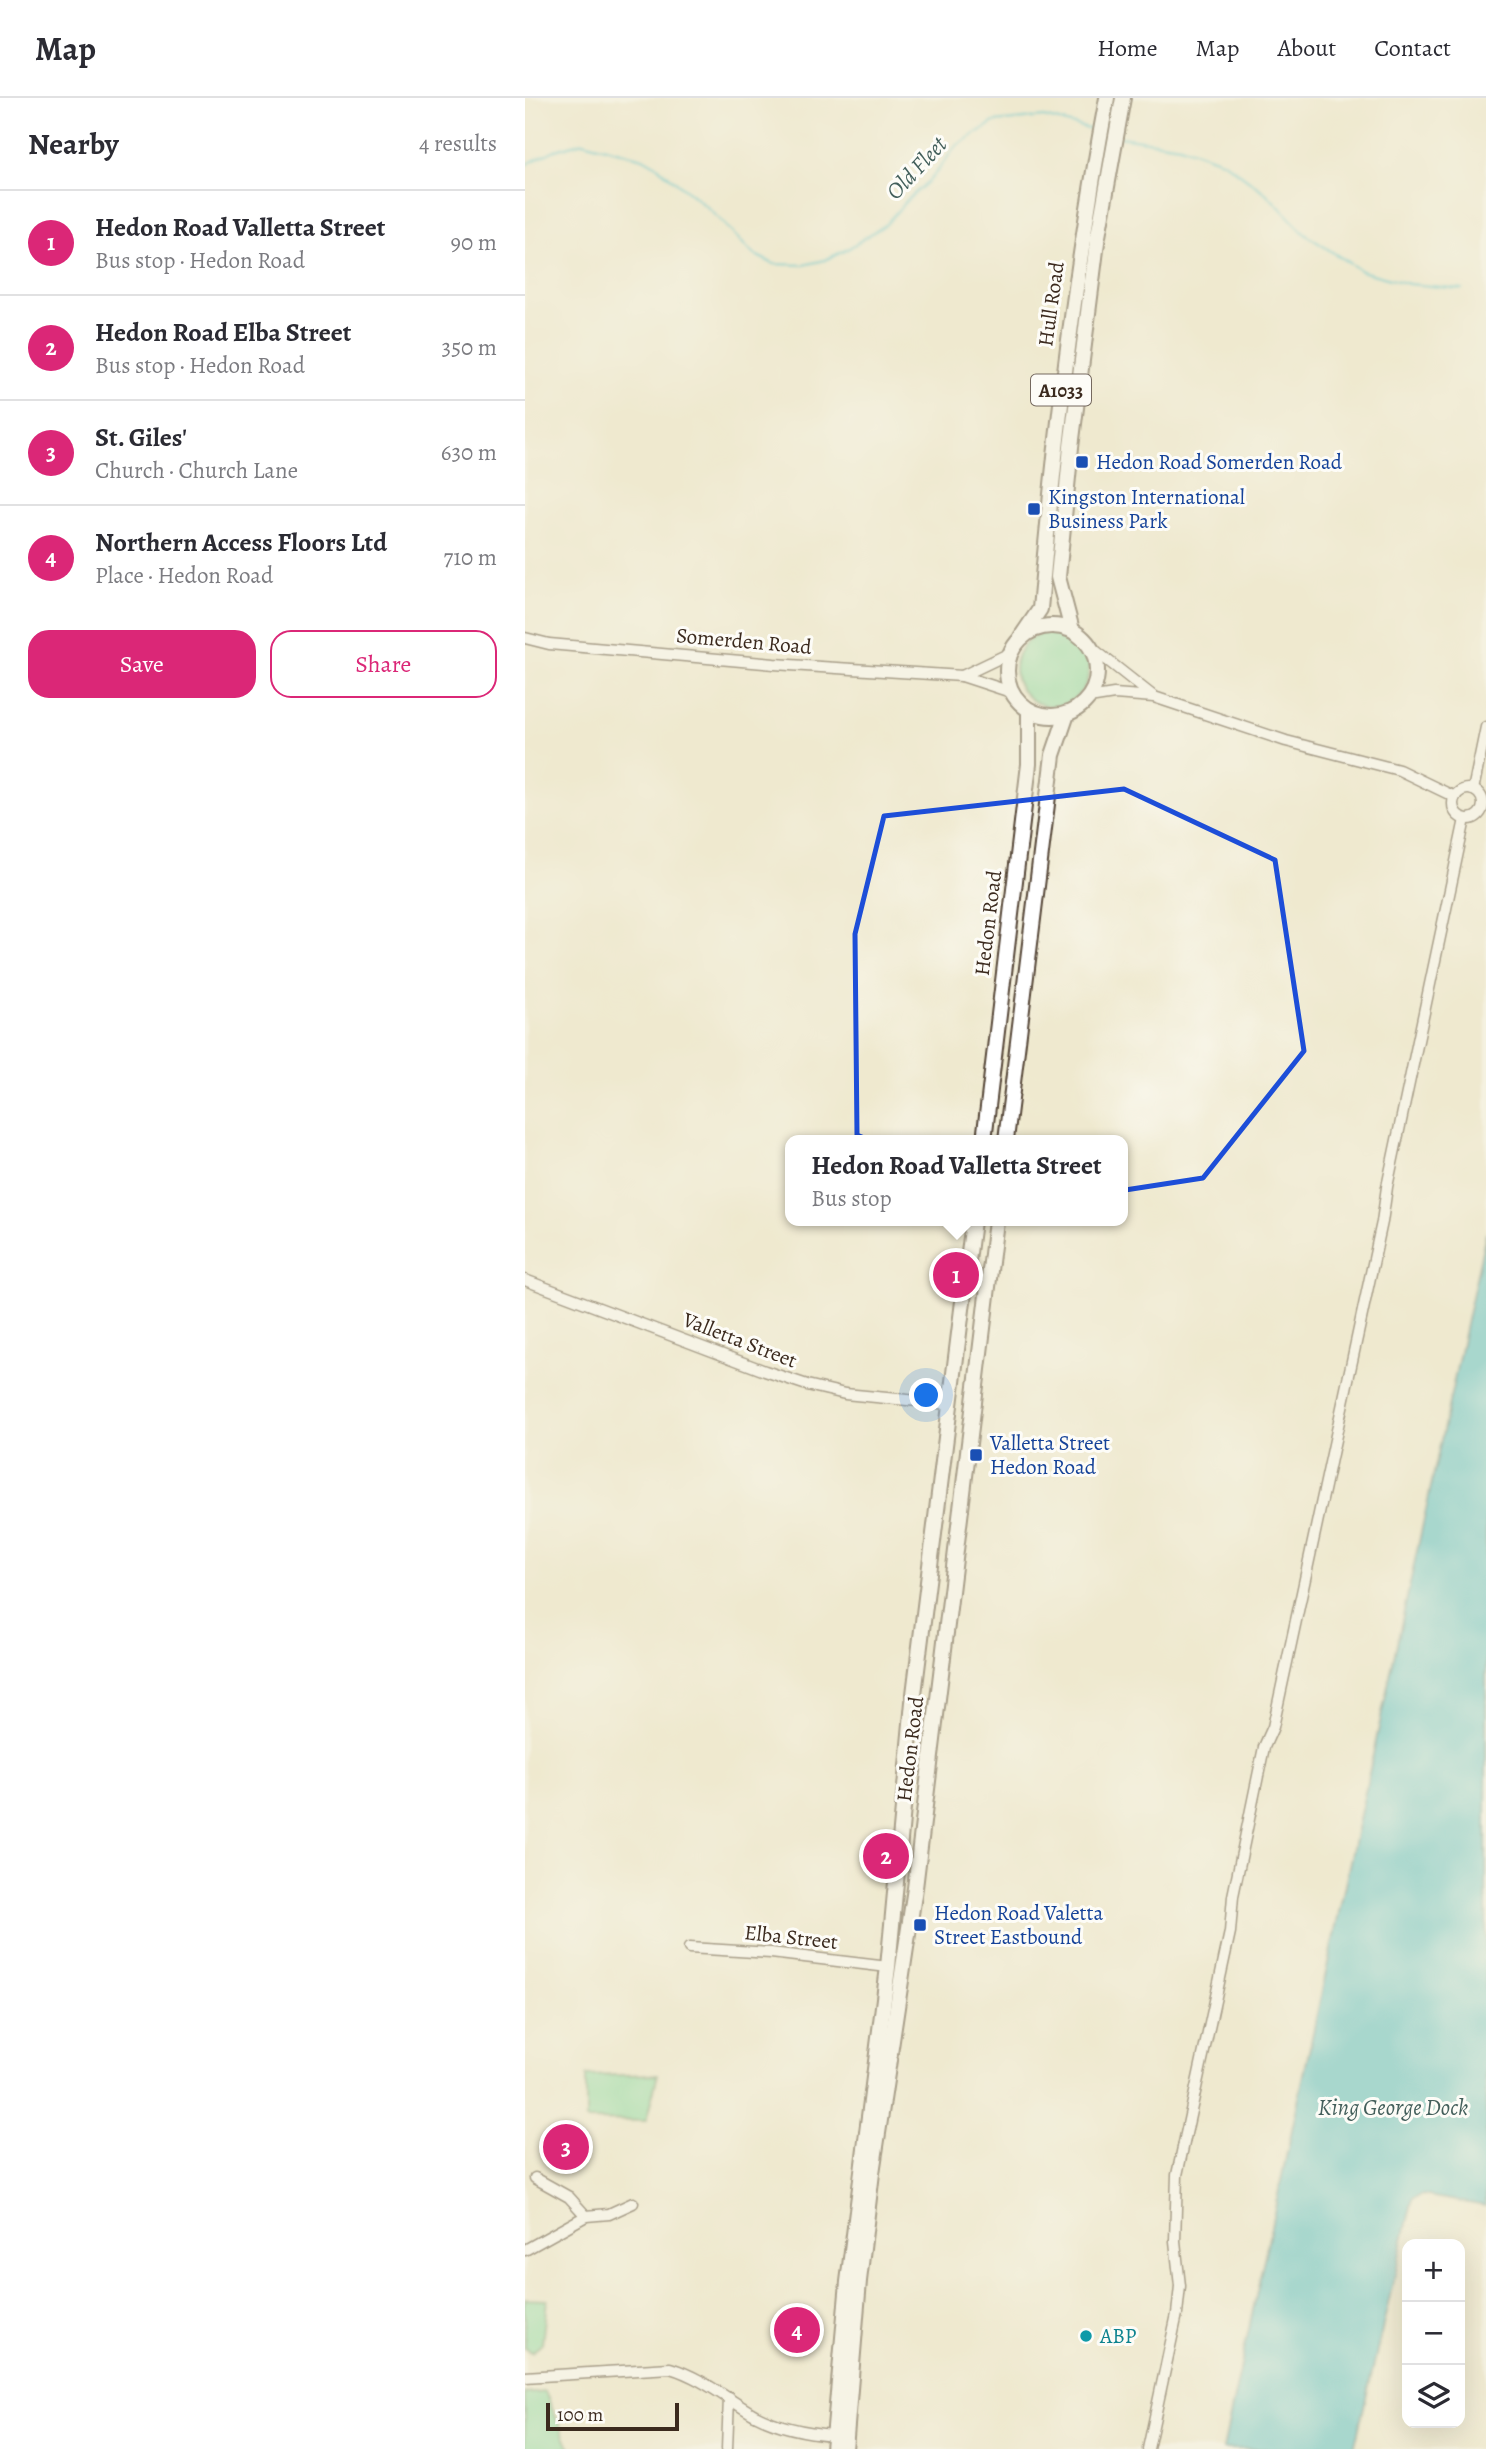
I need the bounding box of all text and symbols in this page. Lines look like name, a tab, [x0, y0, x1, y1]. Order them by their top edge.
text: Map	[35, 26, 96, 71]
text: Home	[1097, 32, 1158, 64]
text: Map	[1196, 32, 1240, 64]
text: About	[1278, 32, 1336, 64]
text: Contact	[1374, 32, 1451, 64]
text: Nearby	[28, 124, 119, 164]
text: 4 results	[419, 128, 497, 159]
water label: Old Fleet	[879, 129, 954, 207]
text: Hedon Road Valletta Street	[95, 210, 385, 245]
text: 1	[47, 227, 55, 258]
text: 90 m	[451, 227, 497, 258]
text: Bus stop · Hedon Road	[95, 245, 305, 276]
street label: Hull Road	[1031, 259, 1071, 348]
text: Hedon Road Elba Street	[95, 315, 351, 350]
text: 2	[45, 332, 57, 363]
text: 350 m	[442, 332, 497, 363]
text: Bus stop · Hedon Road	[95, 350, 305, 381]
road number: A1033	[1031, 374, 1091, 406]
text: St. Giles'	[95, 420, 187, 455]
text: 3	[46, 437, 56, 468]
text: 630 m	[441, 437, 497, 468]
place label: Hedon Road Somerden Road	[1096, 448, 1343, 476]
marker: Hedon Road Somerden Road	[1074, 454, 1090, 470]
text: Church · Church Lane	[95, 455, 298, 486]
place label: Kingston International Business Park	[1048, 483, 1245, 535]
marker: Kingston International Business Park	[1026, 501, 1042, 517]
text: Northern Access Floors Ltd	[95, 525, 387, 560]
text: 4	[46, 542, 56, 573]
text: 710 m	[444, 542, 497, 573]
text: Place · Hedon Road	[95, 560, 273, 591]
street label: Somerden Road	[675, 621, 814, 661]
button: Save	[28, 630, 256, 698]
button: Share	[270, 630, 497, 698]
street label: Hedon Road	[968, 868, 1008, 977]
popup	[785, 1135, 1128, 1226]
text: Hedon Road Valletta Street	[811, 1148, 1102, 1183]
text: Bus stop	[811, 1183, 892, 1214]
pin: 1	[933, 1249, 979, 1301]
street label: Valletta Street	[678, 1305, 801, 1375]
your location	[909, 1378, 943, 1412]
place label: Valletta Street Hedon Road	[989, 1429, 1110, 1481]
marker: Valletta Street Hedon Road	[968, 1447, 984, 1463]
street label: Hedon Road	[890, 1694, 930, 1803]
pin: 2	[863, 1830, 909, 1882]
place label: Hedon Road Valetta Street Eastbound	[934, 1899, 1103, 1951]
marker: Hedon Road Valetta Street Eastbound	[912, 1917, 928, 1933]
street label: Elba Street	[743, 1918, 839, 1956]
water label: King George Dock	[1318, 2092, 1468, 2123]
pin: 3	[543, 2121, 589, 2173]
map controls	[1402, 2239, 1465, 2428]
button: +	[1402, 2239, 1465, 2302]
button: −	[1402, 2302, 1465, 2365]
pin: 4	[774, 2304, 820, 2356]
place label: ABP	[1099, 2322, 1137, 2350]
marker: ABP	[1078, 2328, 1094, 2344]
button: layers	[1402, 2365, 1465, 2428]
scale bar	[546, 2400, 679, 2432]
text: 100 m	[557, 2402, 603, 2428]

